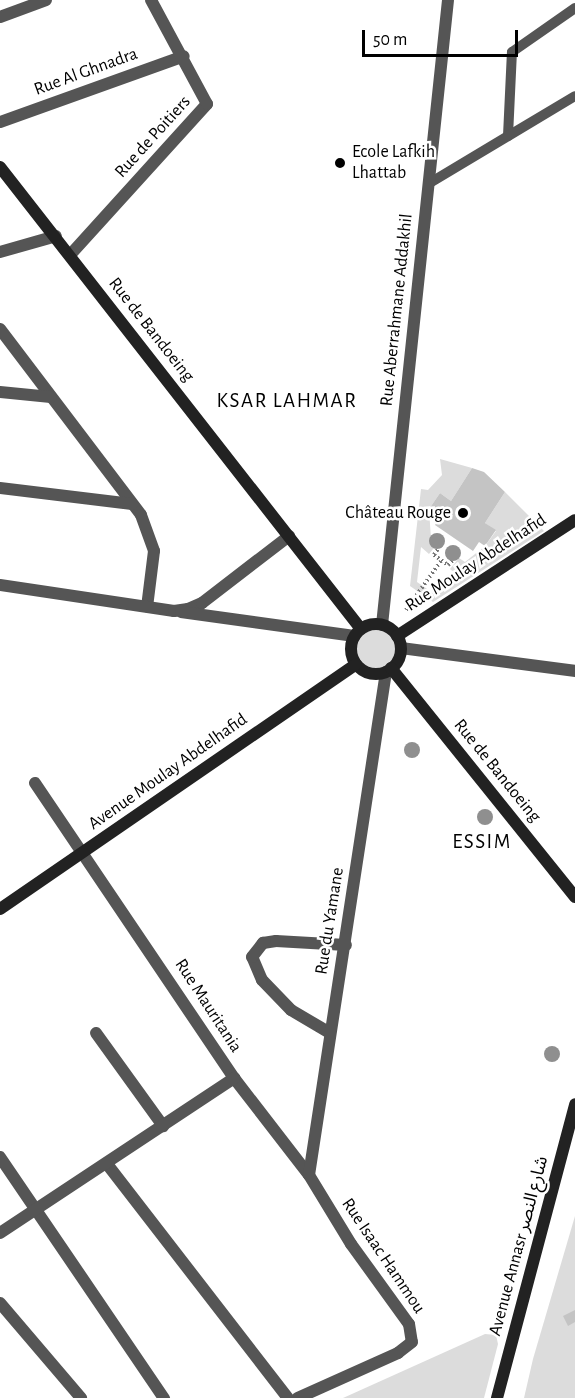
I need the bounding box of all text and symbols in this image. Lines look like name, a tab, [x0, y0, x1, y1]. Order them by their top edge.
scale bar	[365, 18, 521, 56]
text: 50 m	[373, 31, 407, 49]
street label: Rue Al Ghnadra	[31, 43, 141, 101]
street label: Rue de Poitiers	[110, 91, 196, 183]
place label: Ecole Lafkih Lhattab	[352, 142, 435, 184]
marker: Ecole Lafkih Lhattab	[333, 156, 347, 170]
street label: Rue Aberrahmane Addakhil	[376, 213, 418, 407]
street label: Rue de Bandoeing	[104, 273, 198, 387]
district label: KSAR LAHMAR	[217, 388, 357, 414]
place label: Château Rouge	[345, 502, 451, 524]
marker: Château Rouge	[456, 506, 470, 520]
street label: Rue Moulay Abdelhafid	[401, 509, 551, 617]
street label: Avenue Moulay Abdelhafid	[84, 709, 252, 835]
street label: Rue de Bandoeing	[449, 715, 545, 827]
district label: ESSIM	[452, 829, 512, 855]
street label: Rue du Yamane	[311, 866, 349, 976]
street label: Rue Mauritania	[170, 955, 246, 1057]
street label: Avenue Annasr شارع النصر	[485, 1154, 553, 1338]
street label: Rue Isaac Hammou	[336, 1194, 430, 1318]

